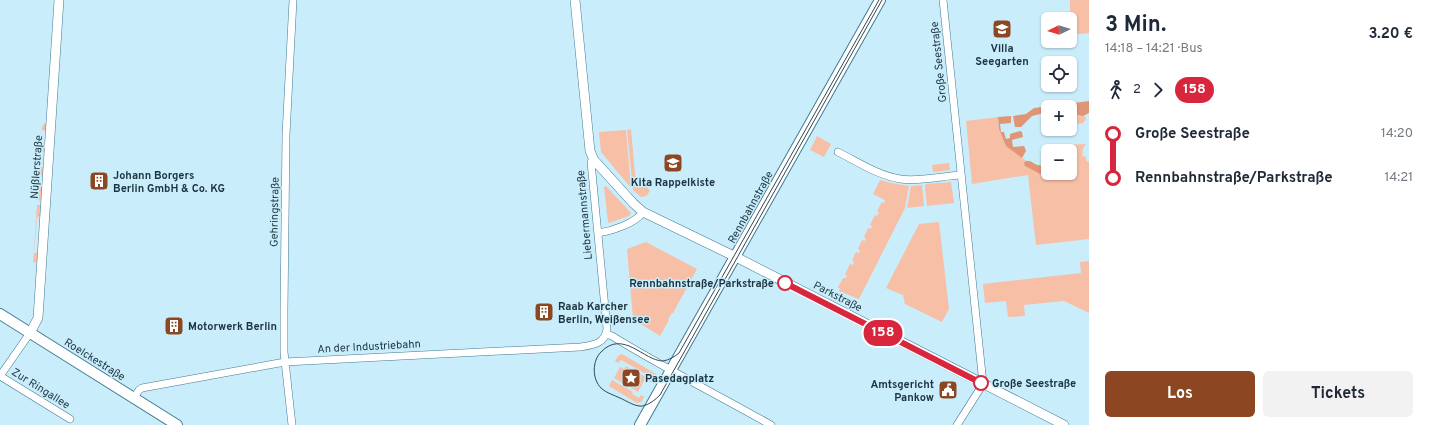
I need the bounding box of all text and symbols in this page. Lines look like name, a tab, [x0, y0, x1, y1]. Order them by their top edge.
north arrow	[1041, 12, 1077, 48]
map controls	[1041, 12, 1077, 180]
text: 3 Min.	[1105, 12, 1166, 39]
school or university icon: Villa Seegarten	[991, 18, 1013, 40]
street label: Große Seestraße	[928, 21, 950, 103]
text: 3.20 €	[1368, 25, 1413, 44]
text: 14:18 – 14:21 · Bus	[1105, 41, 1203, 57]
place label: Villa Seegarten	[975, 42, 1029, 69]
button: locate	[1041, 56, 1077, 92]
icon: walk	[1105, 79, 1127, 101]
icon: forward	[1147, 79, 1169, 101]
text: 158	[1183, 81, 1206, 98]
text: 2	[1133, 82, 1141, 98]
button: +	[1041, 100, 1077, 136]
text: Große Seestraße	[1135, 125, 1250, 144]
text: 14:20	[1381, 126, 1413, 142]
street label: Nüßlerstraße	[28, 135, 46, 199]
button: −	[1041, 144, 1077, 180]
school or university icon: Kita Rappelkiste	[662, 152, 684, 174]
place label: Johann Borgers Berlin GmbH & Co. KG	[113, 169, 225, 196]
street label: Liebermannstraße	[574, 169, 596, 260]
street label: Rennbahnstraße	[725, 169, 777, 246]
text: Rennbahnstraße/Parkstraße	[1135, 169, 1333, 188]
building icon: Johann Borgers Berlin GmbH & Co. KG	[88, 170, 110, 192]
text: 14:21	[1385, 170, 1413, 186]
place label: Kita Rappelkiste	[631, 176, 715, 190]
street label: Gehringstraße	[267, 177, 283, 247]
marker: Rennbahnstraße/Parkstraße	[777, 275, 793, 291]
place label: Rennbahnstraße/Parkstraße	[629, 277, 774, 291]
street label: Parkstraße	[811, 279, 864, 315]
place label: Raab Karcher Berlin, Weißensee	[558, 300, 650, 327]
building icon: Raab Karcher Berlin, Weißensee	[533, 301, 555, 323]
building icon: Motorwerk Berlin	[163, 315, 185, 337]
place label: Motorwerk Berlin	[188, 320, 277, 334]
line badge: 158	[860, 320, 906, 346]
text: 158	[872, 324, 894, 341]
street label: Roelckestraße	[61, 335, 128, 384]
street label: An der Industriebahn	[317, 337, 421, 357]
street label: Zur Ringallee	[9, 365, 72, 412]
place icon: Pasedagplatz	[620, 367, 642, 389]
button: Los	[1105, 371, 1255, 417]
button: Tickets	[1263, 371, 1413, 417]
place label: Pasedagplatz	[645, 372, 714, 386]
marker: Große Seestraße	[973, 375, 989, 391]
place label: Große Seestraße	[992, 377, 1076, 391]
place label: Amtsgericht Pankow	[870, 378, 934, 405]
public building icon: Amtsgericht Pankow	[937, 379, 959, 401]

